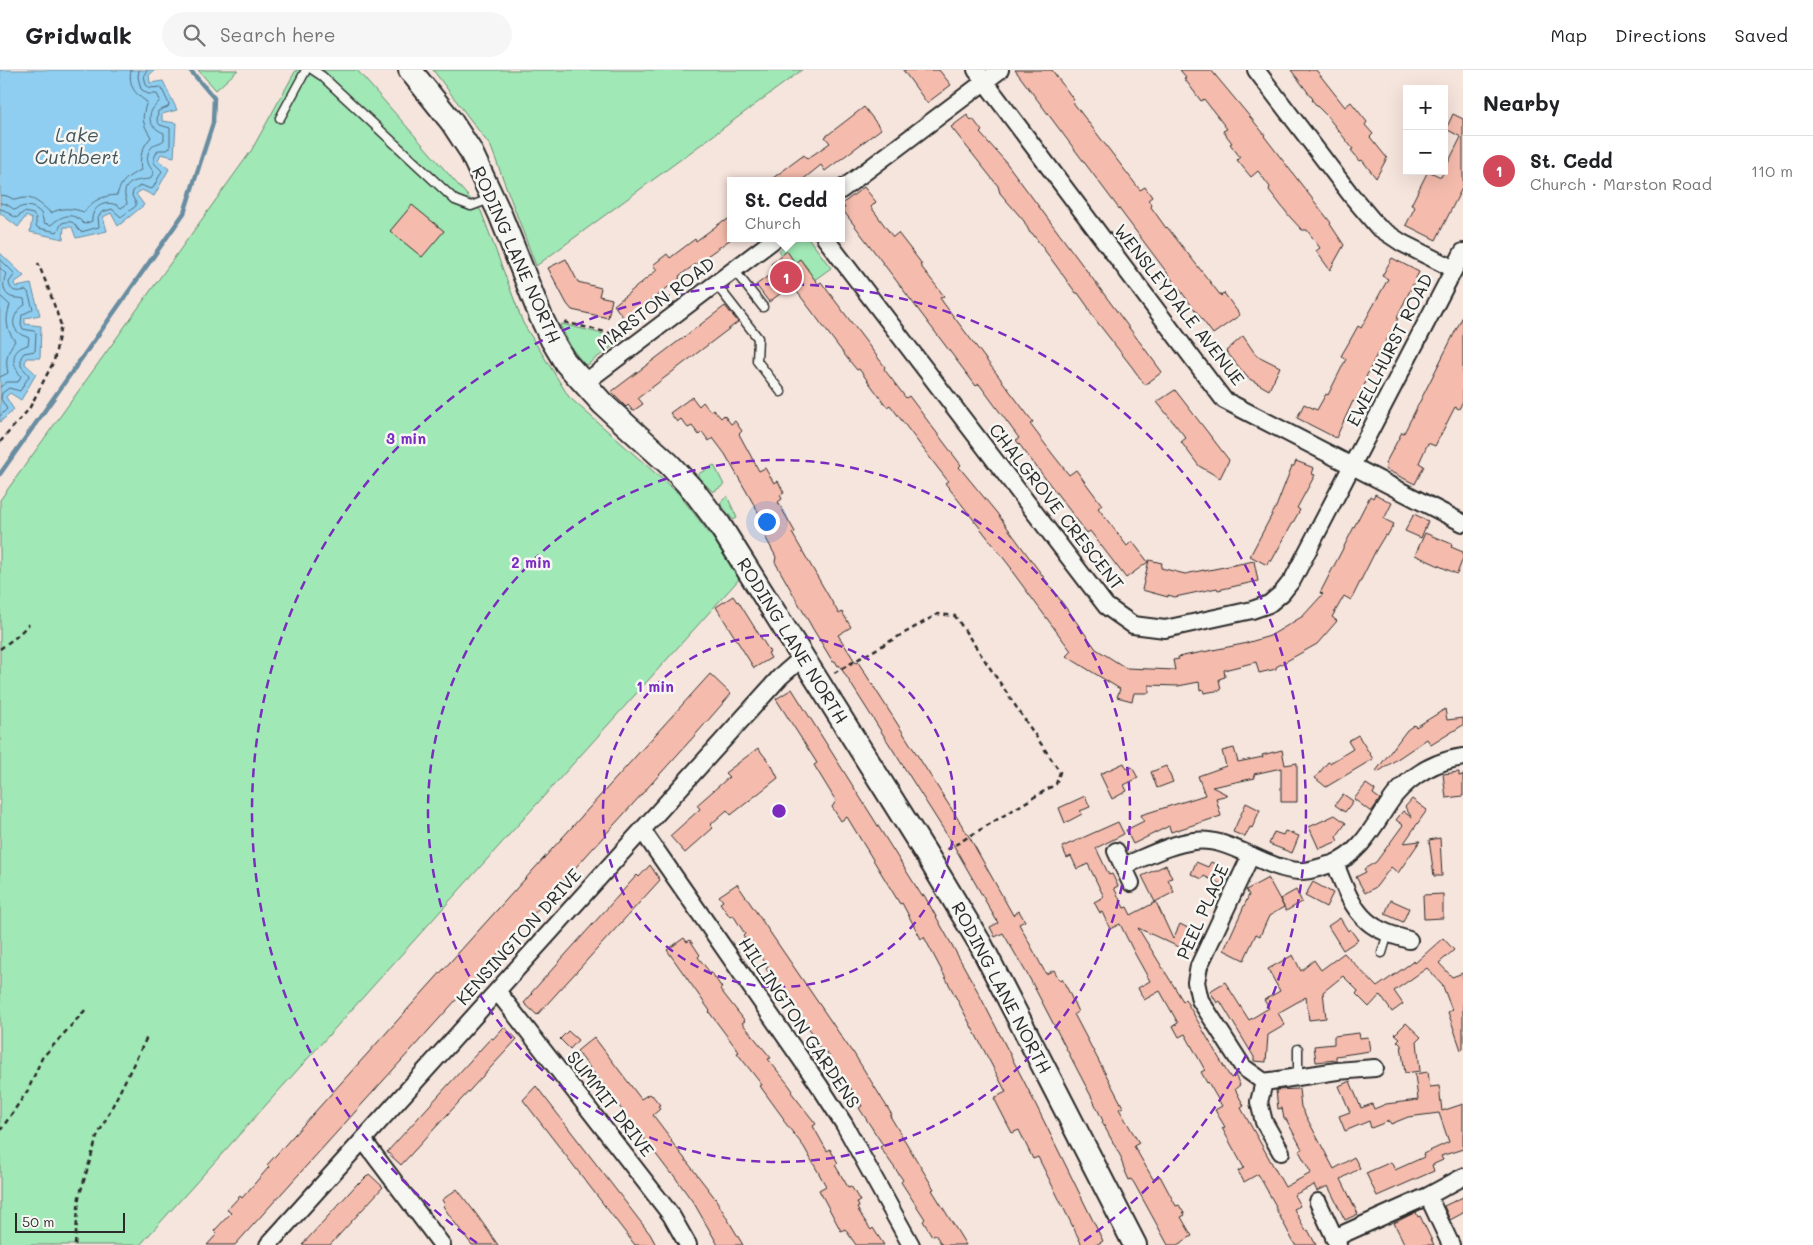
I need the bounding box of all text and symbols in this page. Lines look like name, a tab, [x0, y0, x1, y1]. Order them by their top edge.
search box	[162, 12, 512, 57]
text: Gridwalk	[25, 19, 132, 50]
icon: search	[180, 21, 208, 49]
text: Search here	[220, 22, 336, 47]
text: Map	[1550, 23, 1587, 47]
text: Directions	[1615, 23, 1707, 47]
text: Saved	[1735, 23, 1788, 47]
map controls	[1403, 85, 1448, 175]
button: +	[1403, 85, 1448, 130]
text: Nearby	[1483, 89, 1560, 116]
water label: Lake Cuthbert	[35, 122, 119, 169]
button: −	[1403, 130, 1448, 175]
text: St. Cedd	[1530, 148, 1613, 173]
text: 1	[1495, 160, 1503, 181]
text: 110 m	[1751, 160, 1793, 181]
street label: RODING LANE NORTH	[467, 162, 567, 347]
text: Church · Marston Road	[1530, 173, 1712, 194]
popup	[727, 177, 845, 242]
text: St. Cedd	[745, 187, 827, 212]
text: Church	[745, 212, 800, 233]
street label: WENSLEYDALE AVENUE	[1109, 219, 1250, 390]
street label: MARSTON ROAD	[591, 251, 719, 356]
pin: 1	[770, 258, 802, 296]
street label: EWELLHURST ROAD	[1340, 269, 1438, 430]
street label: CHALGROVE CRESCENT	[984, 418, 1130, 595]
text: 3 min	[386, 428, 426, 448]
your location	[754, 509, 780, 535]
text: 2 min	[511, 552, 551, 572]
street label: RODING LANE NORTH	[732, 553, 854, 728]
text: 1 min	[636, 676, 674, 696]
centre of rings	[770, 802, 788, 820]
street label: PEEL PLACE	[1170, 860, 1234, 963]
street label: KENSINGTON DRIVE	[450, 863, 586, 1010]
street label: RODING LANE NORTH	[946, 897, 1057, 1078]
street label: HILLINGTON GARDENS	[734, 932, 866, 1112]
street label: SUMMIT DRIVE	[562, 1045, 660, 1161]
scale bar	[15, 1210, 125, 1233]
text: 50 m	[22, 1212, 54, 1231]

